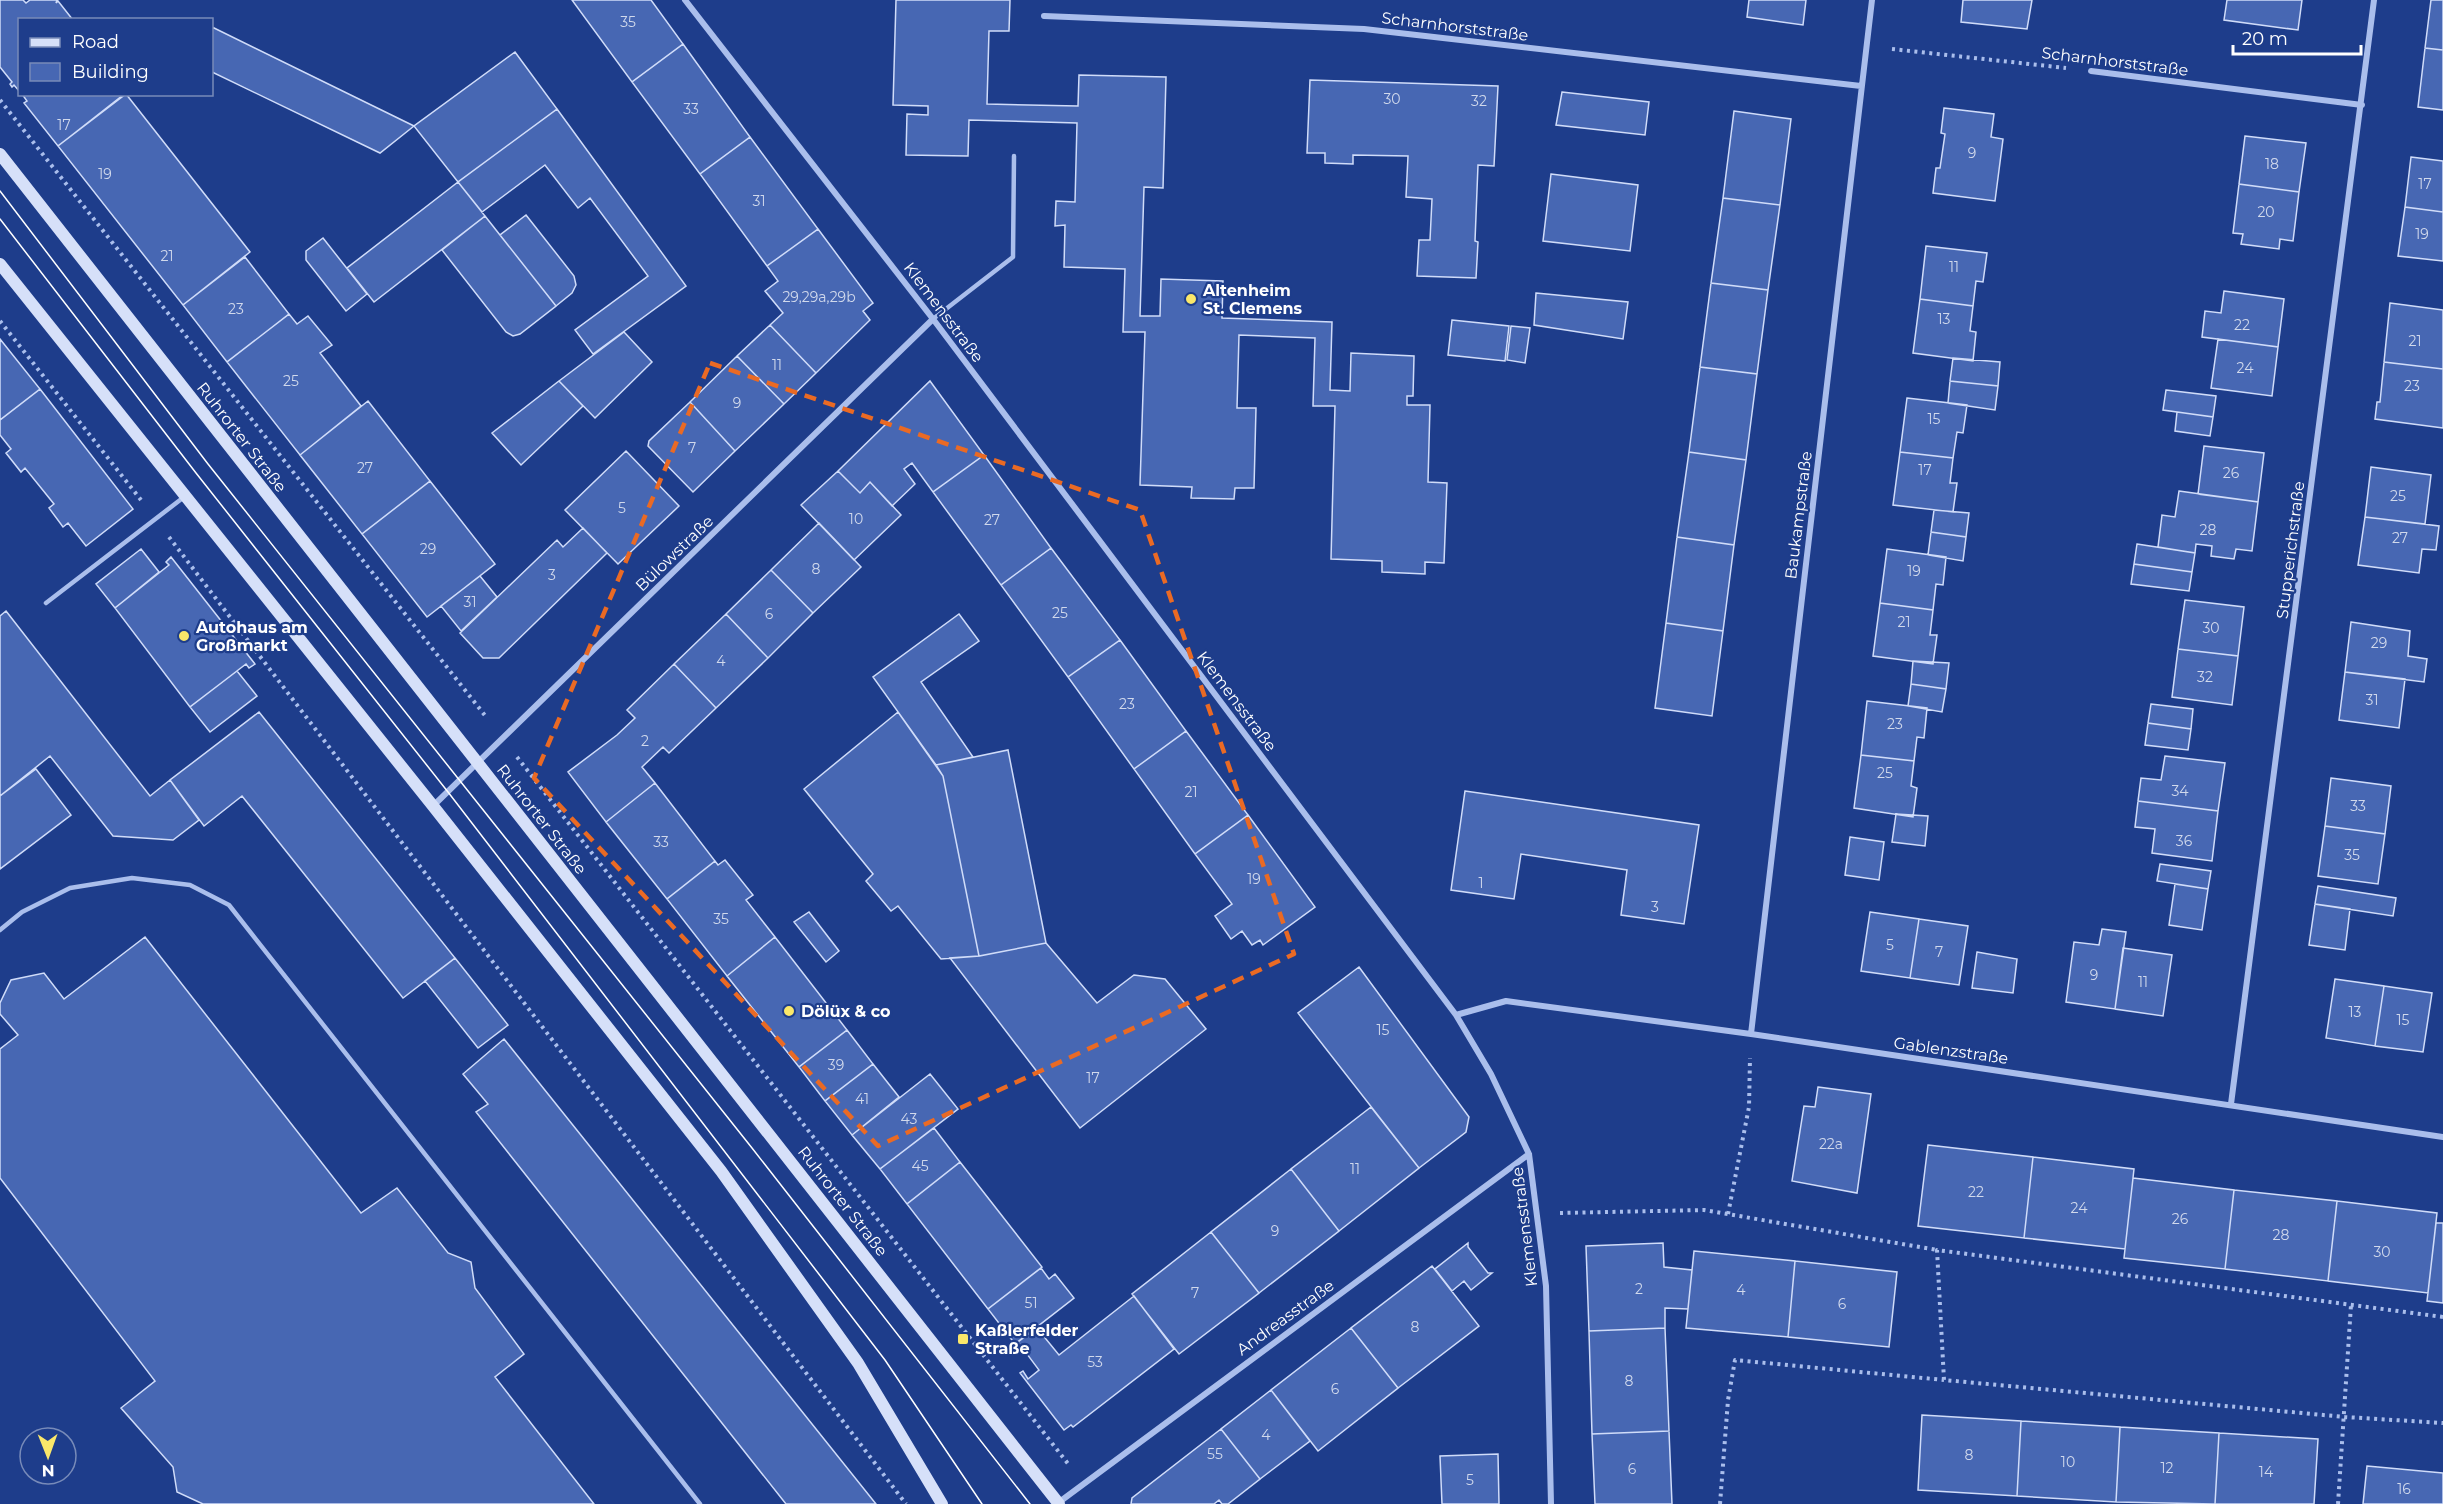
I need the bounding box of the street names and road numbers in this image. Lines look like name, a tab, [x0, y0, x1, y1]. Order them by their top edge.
street label: Scharnhorststraße	[1381, 8, 1529, 45]
street label: Scharnhorststraße	[2041, 43, 2189, 80]
street label: Klemensstraße	[900, 258, 987, 366]
street label: Ruhrorter Straße	[193, 379, 290, 496]
street label: Baukampstraße	[1781, 450, 1816, 580]
street label: Stupperichstraße	[2273, 480, 2308, 620]
street label: Bülowstraße	[632, 512, 717, 595]
street label: Klemensstraße	[1193, 647, 1280, 755]
street label: Ruhrorter Straße	[493, 761, 590, 878]
street label: Gablenzstraße	[1892, 1033, 2009, 1068]
street label: Ruhrorter Straße	[794, 1143, 891, 1260]
street label: Klemensstraße	[1508, 1166, 1541, 1288]
street label: Andreasstraße	[1233, 1276, 1338, 1359]

